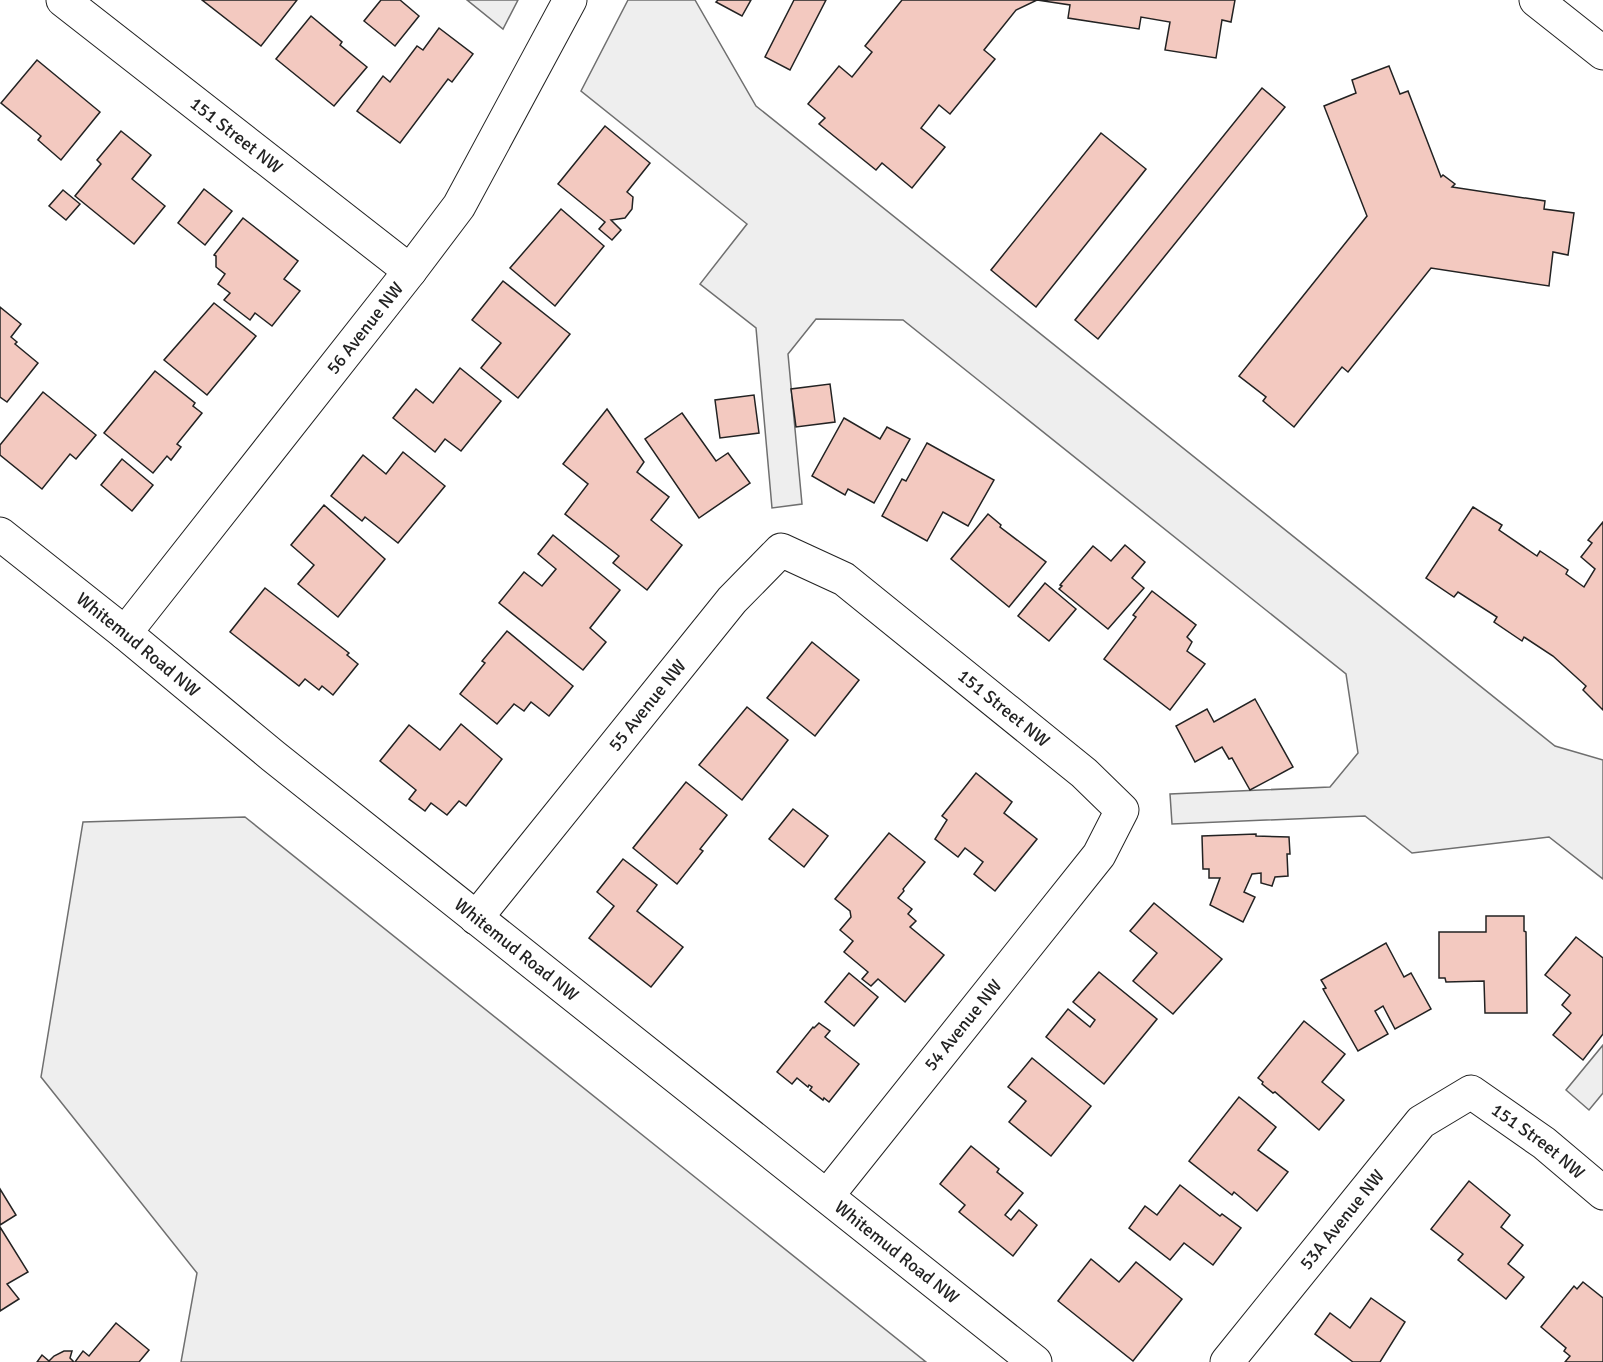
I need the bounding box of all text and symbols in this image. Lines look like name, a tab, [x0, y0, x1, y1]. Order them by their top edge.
street label: 151 Street NW	[186, 92, 287, 178]
street label: 56 Avenue NW	[322, 278, 408, 379]
street label: Whitemud Road NW	[72, 588, 204, 702]
street label: 55 Avenue NW	[604, 655, 691, 756]
street label: 151 Street NW	[953, 664, 1054, 752]
street label: Whitemud Road NW	[450, 893, 583, 1006]
street label: 54 Avenue NW	[919, 975, 1007, 1075]
street label: 151 Street NW	[1487, 1099, 1589, 1184]
street label: 53A Avenue NW	[1295, 1165, 1389, 1274]
street label: Whitemud Road NW	[830, 1196, 964, 1308]

